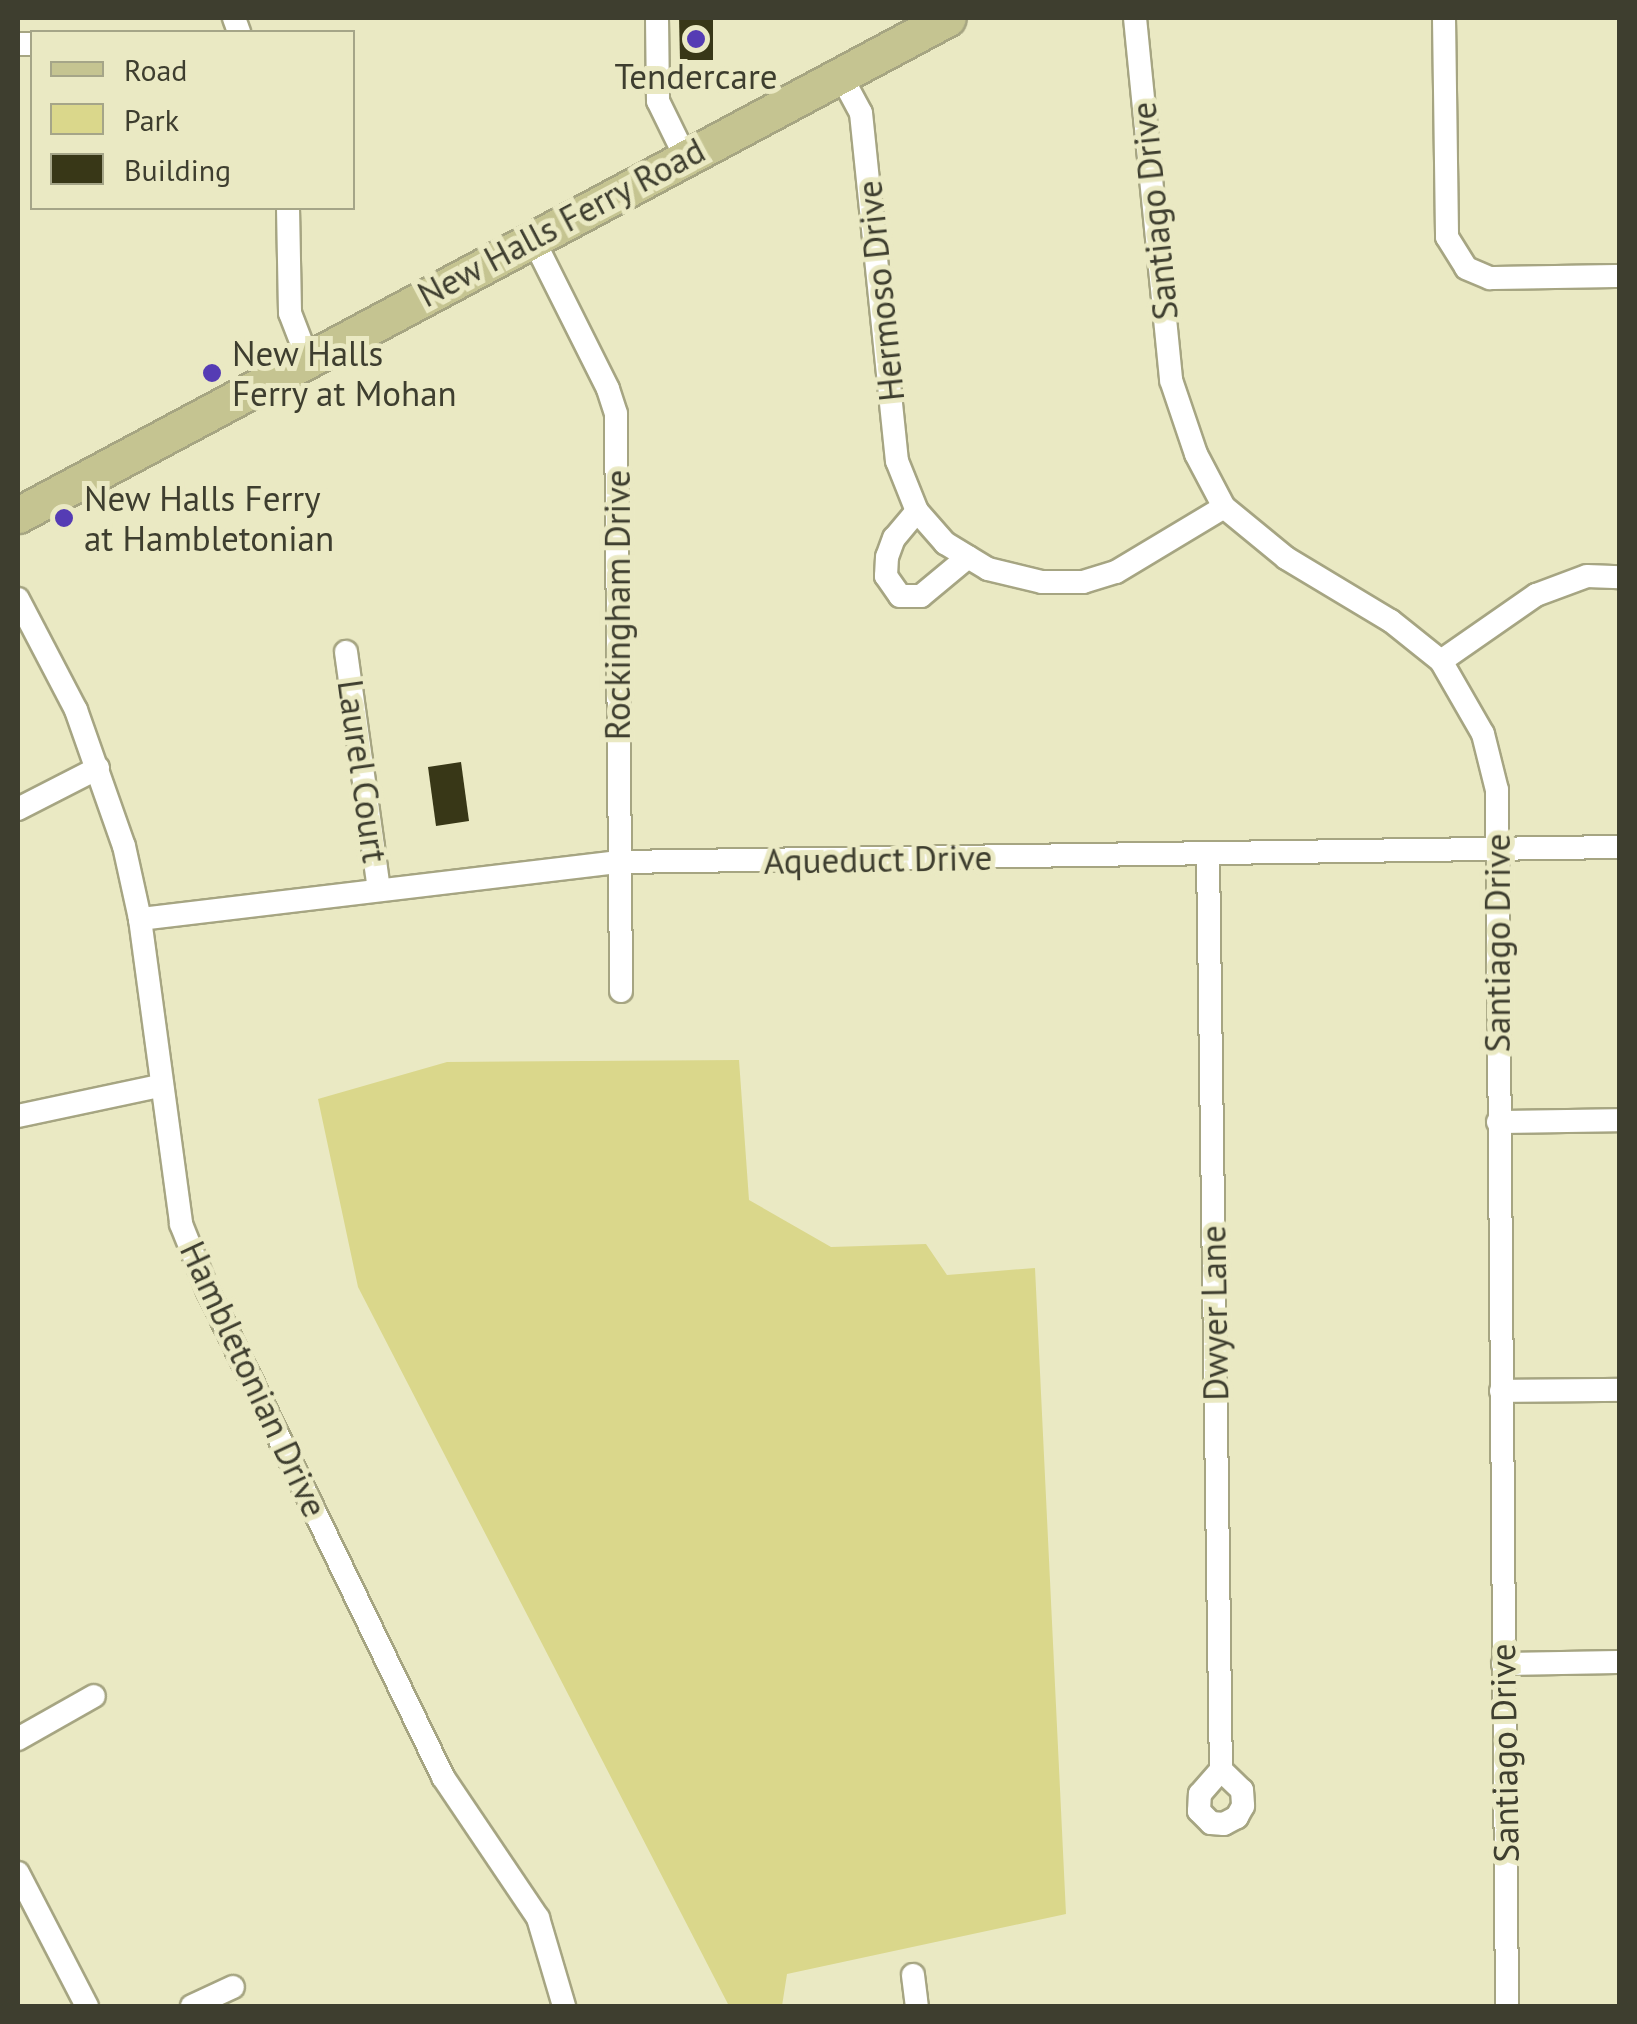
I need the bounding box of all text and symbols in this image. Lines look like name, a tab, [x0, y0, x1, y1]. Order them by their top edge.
marker: Tendercare	[685, 28, 707, 50]
legend	[30, 30, 355, 210]
text: Road	[124, 50, 188, 89]
place label: Tendercare	[614, 55, 778, 97]
text: Park	[124, 100, 179, 139]
street label: Santiago Drive	[1122, 100, 1186, 322]
street label: New Halls Ferry Road	[409, 128, 713, 316]
text: Building	[124, 150, 231, 189]
street label: Hermoso Drive	[848, 179, 912, 403]
place label: New Halls Ferry at Mohan	[232, 332, 458, 414]
marker: New Halls Ferry at Mohan	[201, 362, 223, 384]
street label: Rockingham Drive	[596, 470, 638, 740]
place label: New Halls Ferry at Hambletonian	[84, 477, 334, 559]
marker: New Halls Ferry at Hambletonian	[53, 507, 75, 529]
street label: Laurel Court	[329, 677, 397, 865]
street label: Santiago Drive	[1476, 833, 1518, 1053]
street label: Aqueduct Drive	[763, 836, 993, 882]
street label: Dwyer Lane	[1191, 1225, 1237, 1401]
street label: Hambletonian Drive	[172, 1235, 336, 1523]
street label: Santiago Drive	[1481, 1643, 1527, 1863]

